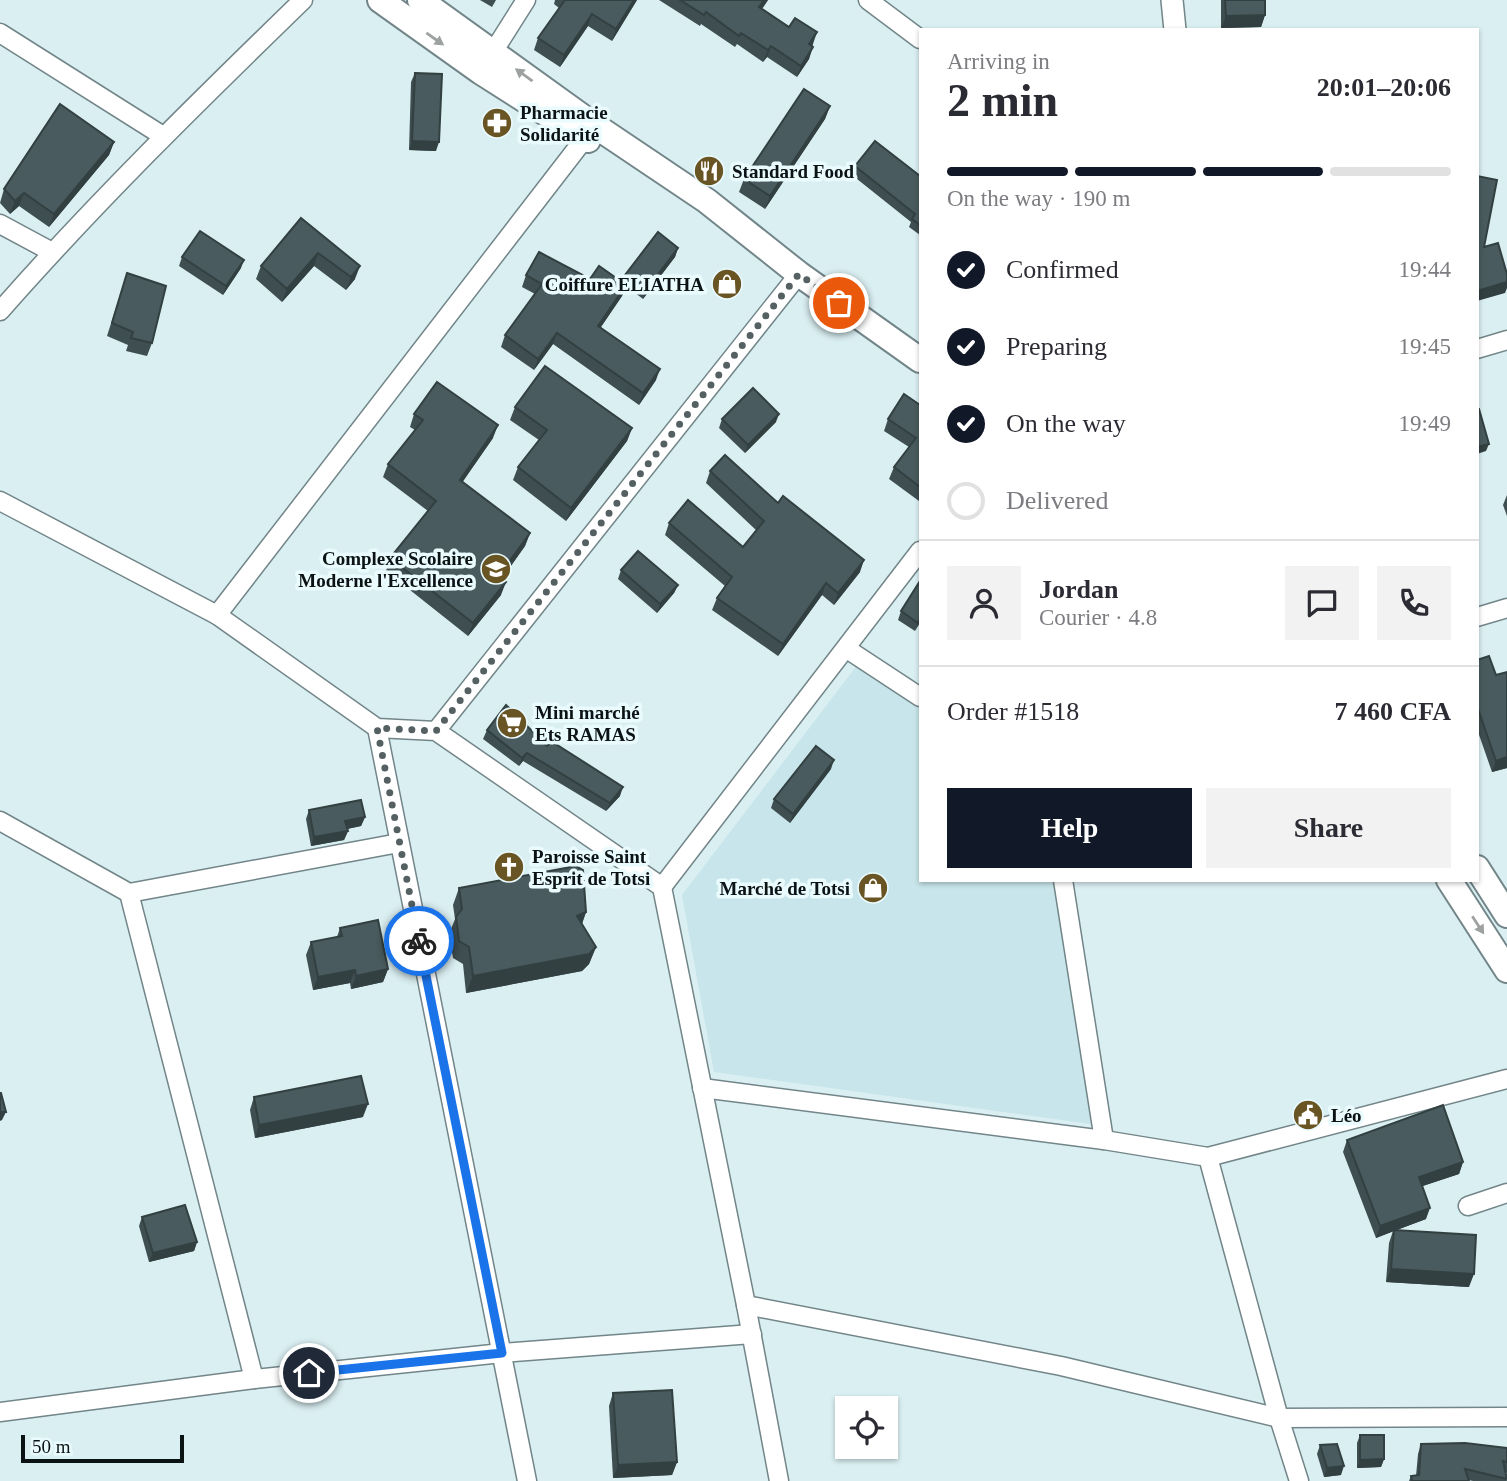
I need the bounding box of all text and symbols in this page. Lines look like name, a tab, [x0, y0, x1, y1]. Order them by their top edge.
one-way arrow	[426, 32, 444, 46]
text: Arriving in	[947, 49, 1050, 74]
one-way arrow	[515, 68, 533, 82]
text: 20:01–20:06	[1317, 73, 1451, 102]
text: 2 min	[947, 75, 1058, 126]
place label: Pharmacie Solidarité	[520, 102, 608, 145]
pharmacy icon: Pharmacie Solidarité	[480, 106, 514, 140]
restaurant icon: Standard Food	[692, 154, 726, 188]
place label: Standard Food	[732, 161, 854, 182]
text: On the way · 190 m	[947, 186, 1130, 211]
icon: check	[947, 251, 985, 289]
text: Confirmed	[1006, 255, 1119, 284]
text: 19:44	[1399, 257, 1451, 282]
shop icon: Coiffure ELIATHA	[710, 267, 744, 301]
pin	[809, 273, 869, 333]
place label: Coiffure ELIATHA	[545, 274, 704, 295]
icon: bag	[820, 284, 858, 322]
icon: check	[947, 328, 985, 366]
text: Preparing	[1006, 332, 1107, 361]
text: 19:45	[1399, 334, 1451, 359]
icon: check	[947, 405, 985, 443]
text: On the way	[1006, 409, 1126, 438]
text: 19:49	[1399, 411, 1451, 436]
text: Delivered	[1006, 486, 1109, 515]
place label: Complexe Scolaire Moderne l'Excellence	[298, 548, 473, 591]
school or university icon: Complexe Scolaire Moderne l'Excellence	[479, 552, 513, 586]
button: person	[947, 566, 1021, 640]
button: chat	[1285, 566, 1359, 640]
button: phone	[1377, 566, 1451, 640]
text: Jordan	[1039, 575, 1118, 604]
text: Courier · 4.8	[1039, 605, 1157, 630]
text: Order #1518	[947, 697, 1079, 726]
text: 7 460 CFA	[1334, 697, 1451, 726]
place label: Mini marché Ets RAMAS	[535, 702, 640, 745]
supermarket icon: Mini marché Ets RAMAS	[495, 706, 529, 740]
button: Help	[947, 788, 1192, 868]
button: Share	[1206, 788, 1451, 868]
place label: Paroisse Saint Esprit de Totsi	[532, 846, 650, 889]
church icon: Paroisse Saint Esprit de Totsi	[492, 850, 526, 884]
shop icon: Marché de Totsi	[856, 871, 890, 905]
place label: Marché de Totsi	[719, 878, 850, 899]
courier	[384, 906, 454, 976]
one-way arrow	[1471, 916, 1485, 934]
icon: bike	[400, 922, 438, 960]
public building icon: Léo	[1291, 1098, 1325, 1132]
place label: Léo	[1331, 1105, 1362, 1126]
pin	[279, 1343, 339, 1403]
icon: home	[290, 1354, 328, 1392]
map controls	[835, 1396, 898, 1459]
button: locate	[835, 1396, 898, 1459]
scale bar	[21, 1432, 184, 1464]
text: 50 m	[32, 1436, 71, 1457]

